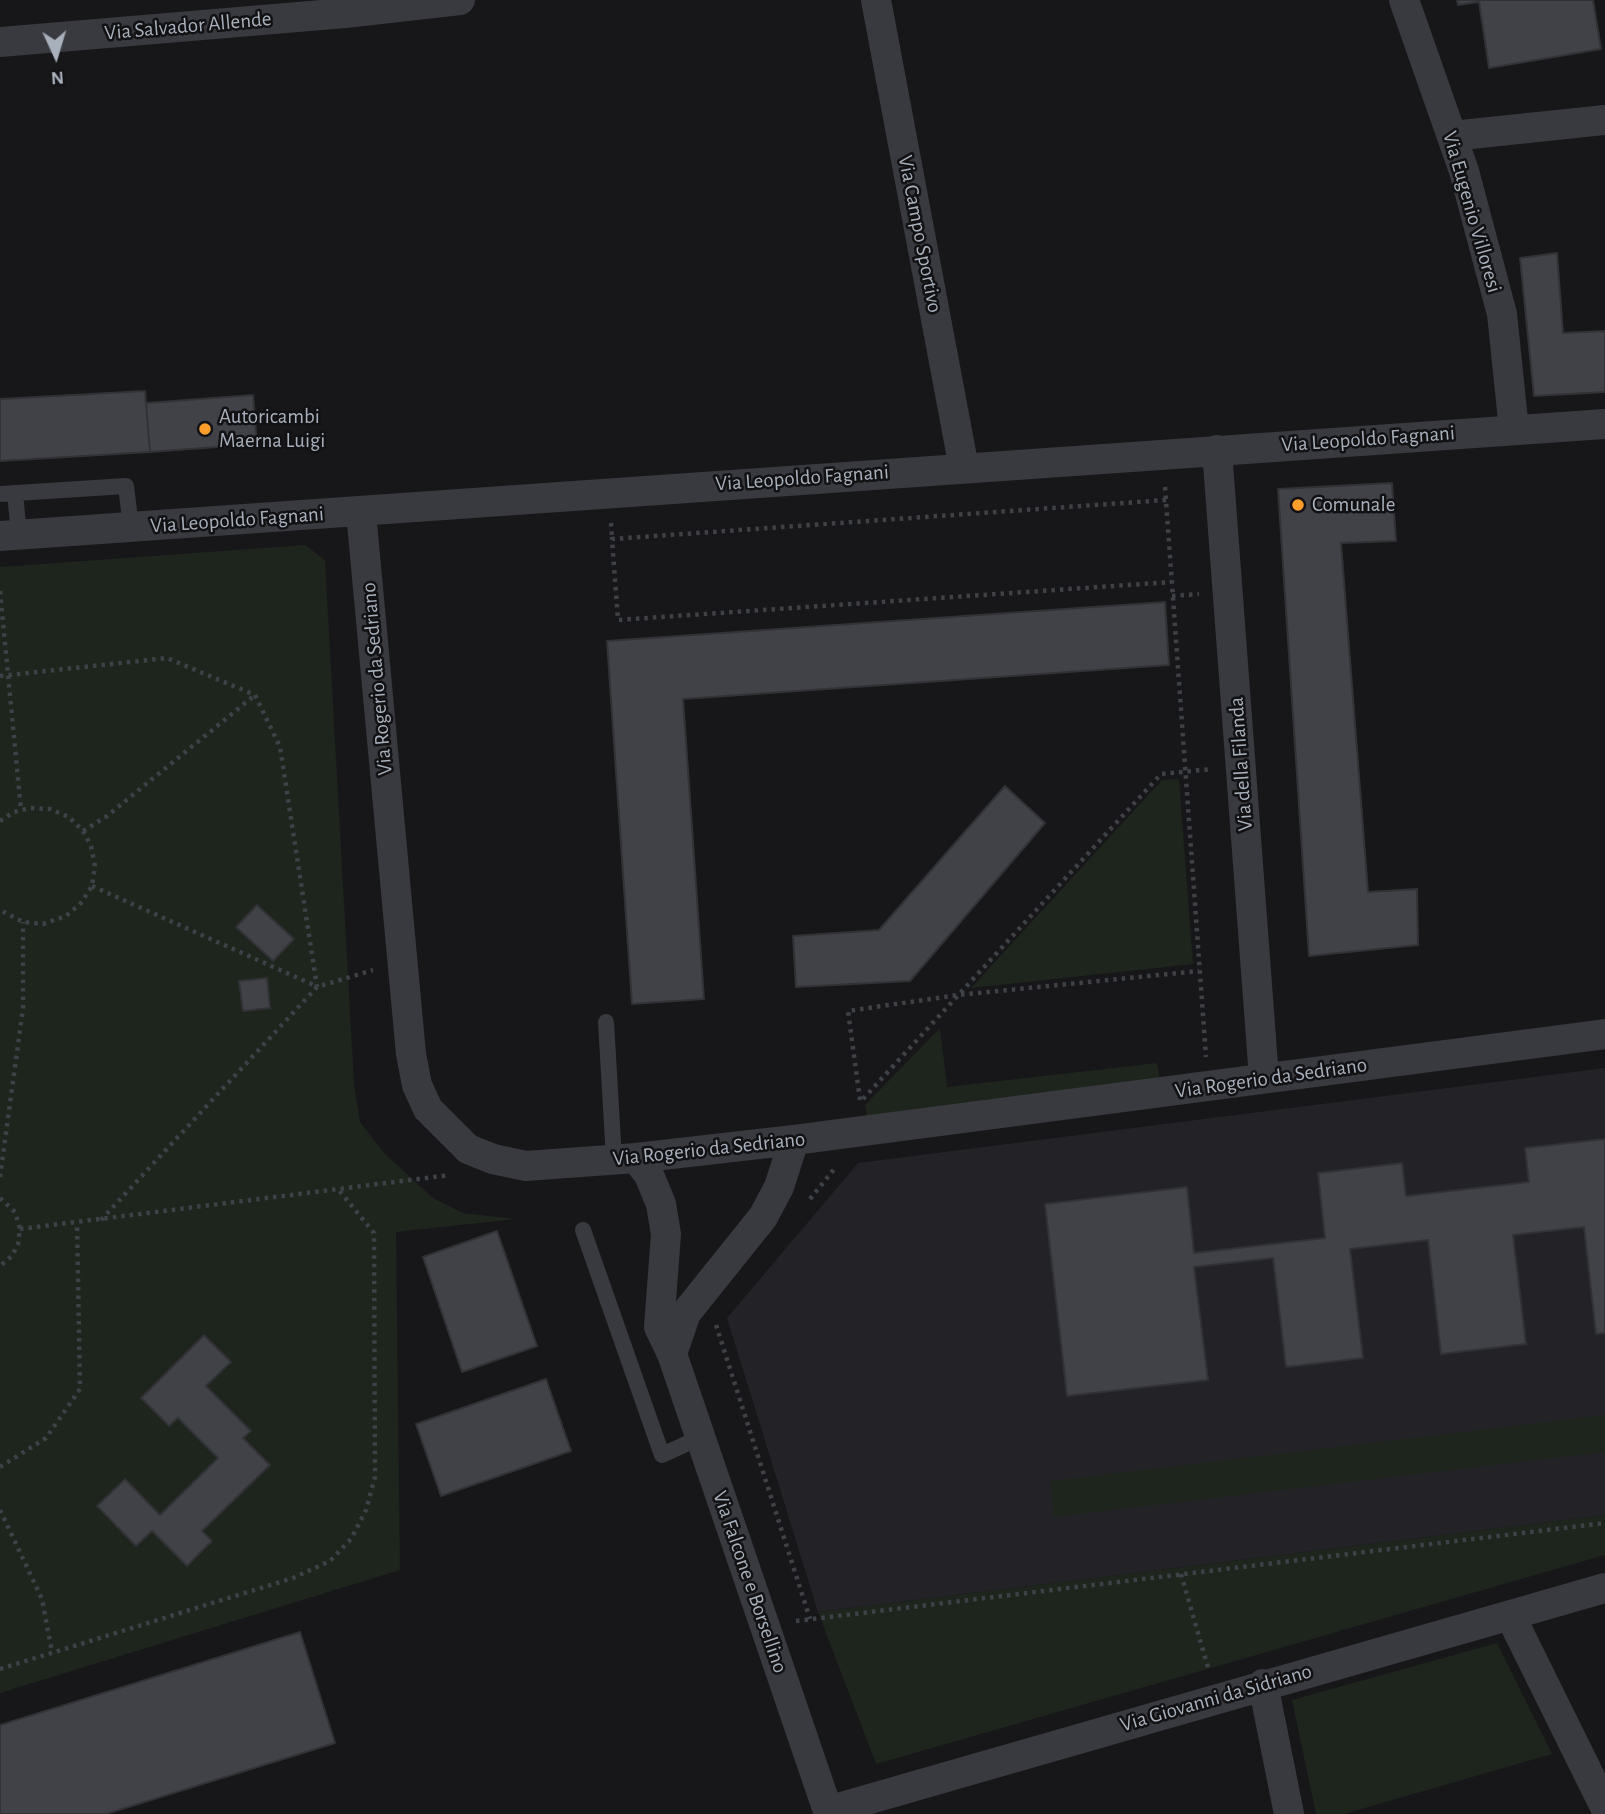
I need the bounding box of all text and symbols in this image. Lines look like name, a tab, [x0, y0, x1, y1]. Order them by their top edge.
street label: Via Salvador Allende	[103, 6, 273, 46]
north arrow	[21, 21, 91, 91]
text: N	[50, 68, 65, 87]
street label: Via Eugenio Villoresi	[1437, 128, 1507, 296]
street label: Via Campo Sportivo	[892, 153, 948, 315]
place label: Autoricambi Maerna Luigi	[219, 404, 325, 454]
street label: Via Leopoldo Fagnani	[1280, 420, 1456, 458]
marker: Autoricambi Maerna Luigi	[197, 421, 213, 437]
street label: Via Leopoldo Fagnani	[714, 459, 890, 497]
place label: Comunale	[1312, 492, 1395, 518]
marker: Comunale	[1290, 497, 1306, 513]
street label: Via Leopoldo Fagnani	[149, 501, 325, 539]
street label: Via Rogerio da Sedriano	[356, 582, 398, 776]
street label: Via della Filanda	[1224, 696, 1258, 832]
street label: Via Rogerio da Sedriano	[1173, 1052, 1369, 1104]
street label: Via Rogerio da Sedriano	[611, 1126, 807, 1172]
street label: Via Falcone e Borsellino	[707, 1488, 793, 1676]
street label: Via Giovanni da Sidriano	[1117, 1659, 1315, 1737]

